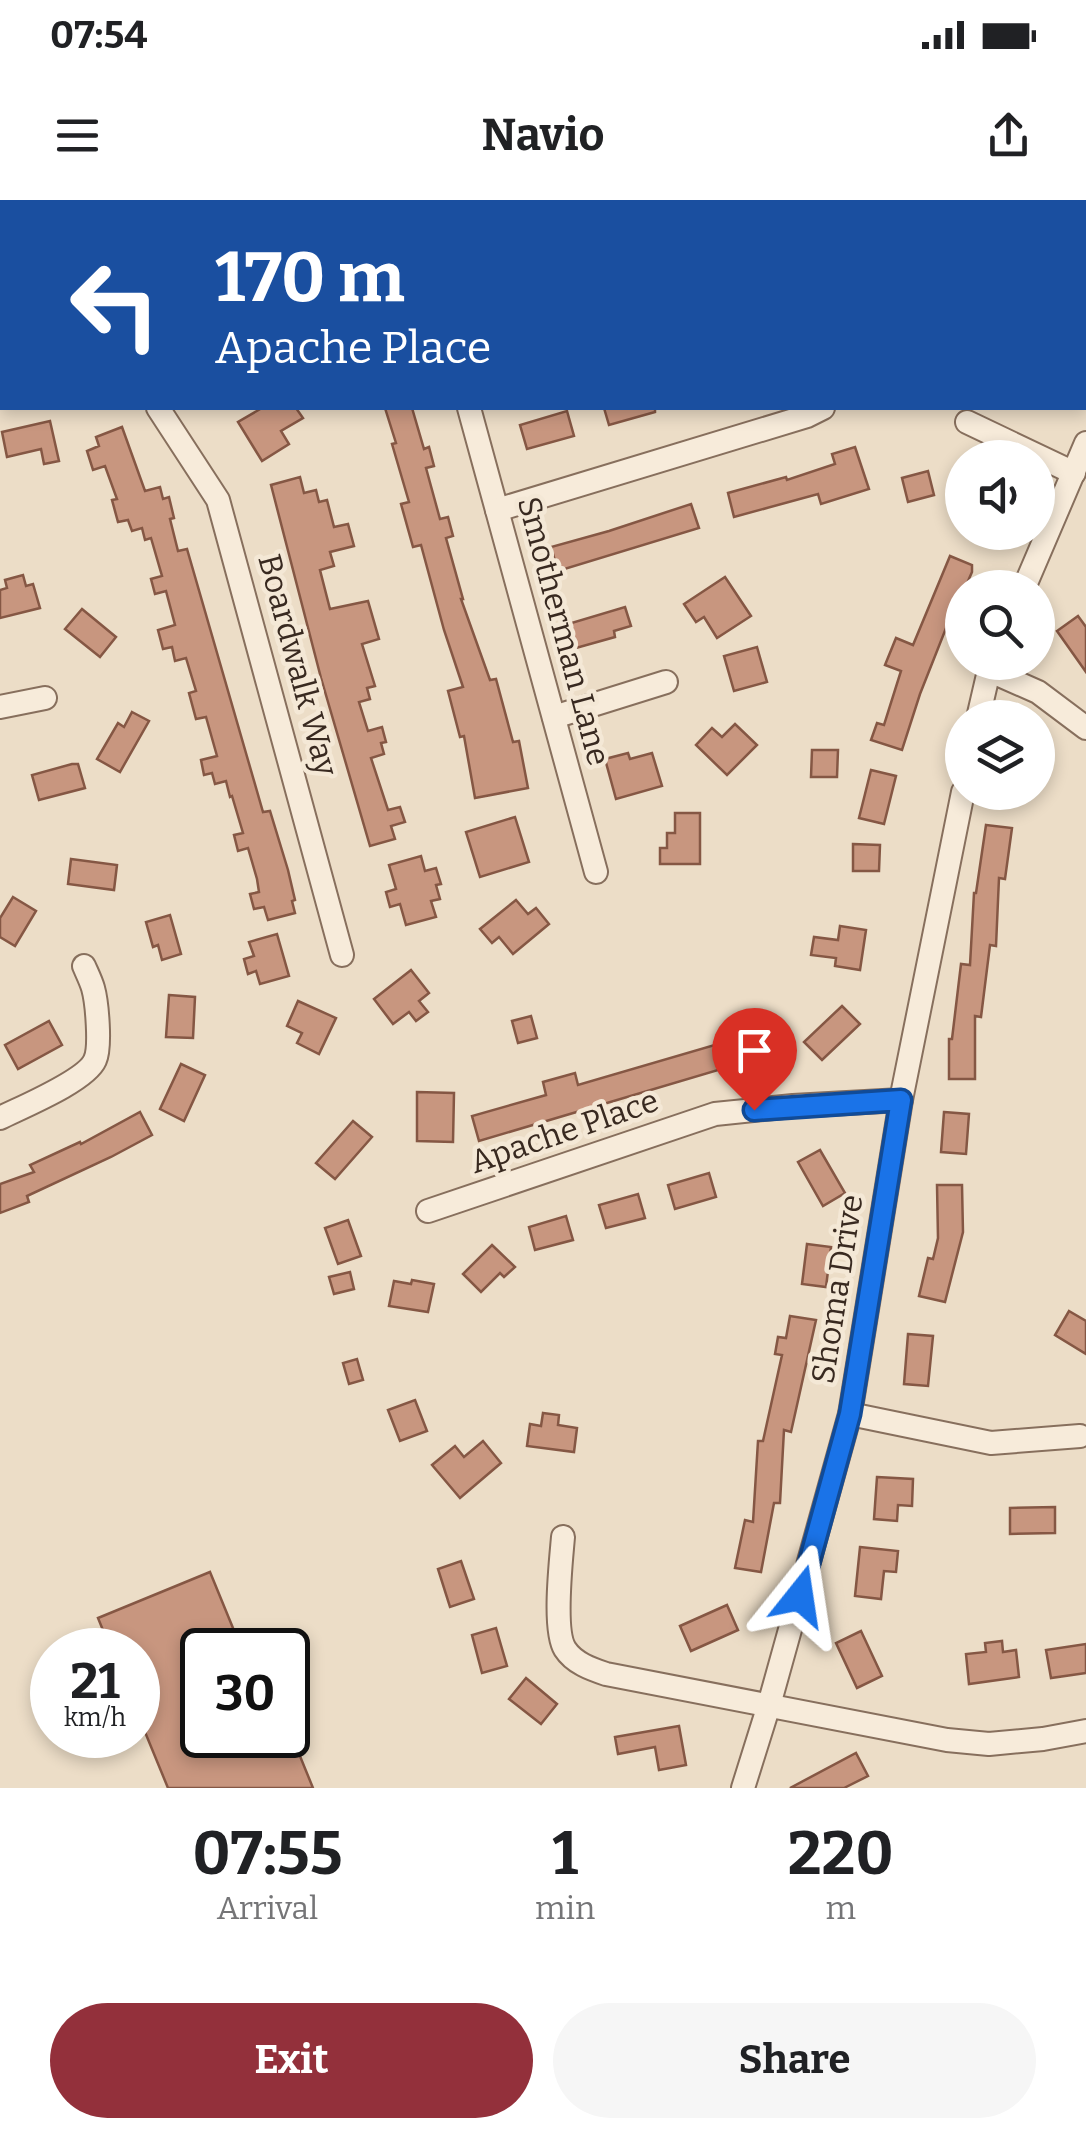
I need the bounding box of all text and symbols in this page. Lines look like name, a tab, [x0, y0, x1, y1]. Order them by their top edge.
text: 07:54	[50, 12, 147, 58]
icon: menu	[50, 108, 105, 163]
text: Navio	[482, 108, 604, 162]
icon: share	[981, 108, 1036, 163]
text: 170 m	[215, 236, 405, 320]
icon: left	[50, 240, 180, 370]
text: Apache Place	[215, 321, 491, 375]
map controls	[945, 440, 1055, 810]
button: sound	[945, 440, 1055, 550]
street label: Smotherman Lane	[510, 492, 618, 770]
street label: Boardwalk Way	[250, 550, 346, 781]
button: search	[945, 570, 1055, 680]
button: layers	[945, 700, 1055, 810]
pin	[712, 1008, 797, 1111]
icon: arrive	[727, 1023, 782, 1078]
street label: Apache Place	[465, 1081, 663, 1181]
street label: Shoma Drive	[803, 1192, 871, 1386]
position arrow	[748, 1544, 852, 1648]
speed limit sign: 30	[180, 1628, 310, 1758]
text: 21	[70, 1651, 120, 1711]
text: km/h	[64, 1703, 126, 1733]
text: 07:55	[193, 1818, 343, 1890]
text: 1	[552, 1818, 578, 1890]
text: 220	[788, 1818, 894, 1890]
text: Arrival	[217, 1889, 318, 1927]
text: min	[535, 1889, 595, 1927]
text: m	[825, 1889, 856, 1927]
button: Exit	[50, 2003, 533, 2118]
button: Share	[553, 2003, 1036, 2118]

